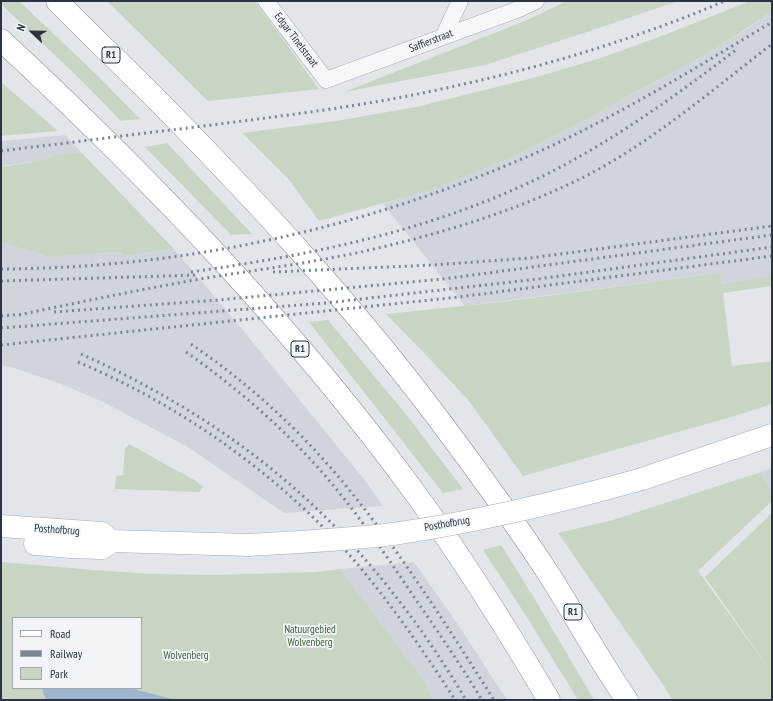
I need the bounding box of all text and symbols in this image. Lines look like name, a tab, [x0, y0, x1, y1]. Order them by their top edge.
street label: Edgar Tinelstraat	[271, 10, 321, 70]
north arrow	[12, 12, 52, 52]
text: N	[13, 22, 28, 33]
street label: Saffierstraat	[407, 27, 455, 55]
road number: R1	[102, 47, 120, 63]
road number: R1	[291, 341, 309, 357]
street label: Posthofbrug	[423, 514, 471, 534]
street label: Posthofbrug	[34, 522, 80, 538]
road number: R1	[564, 604, 582, 620]
legend	[12, 617, 142, 689]
park label: Natuurgebied Wolvenberg	[284, 623, 336, 649]
text: Road	[50, 626, 70, 641]
text: Railway	[50, 646, 82, 661]
park label: Wolvenberg	[163, 649, 209, 663]
text: Park	[50, 666, 68, 681]

